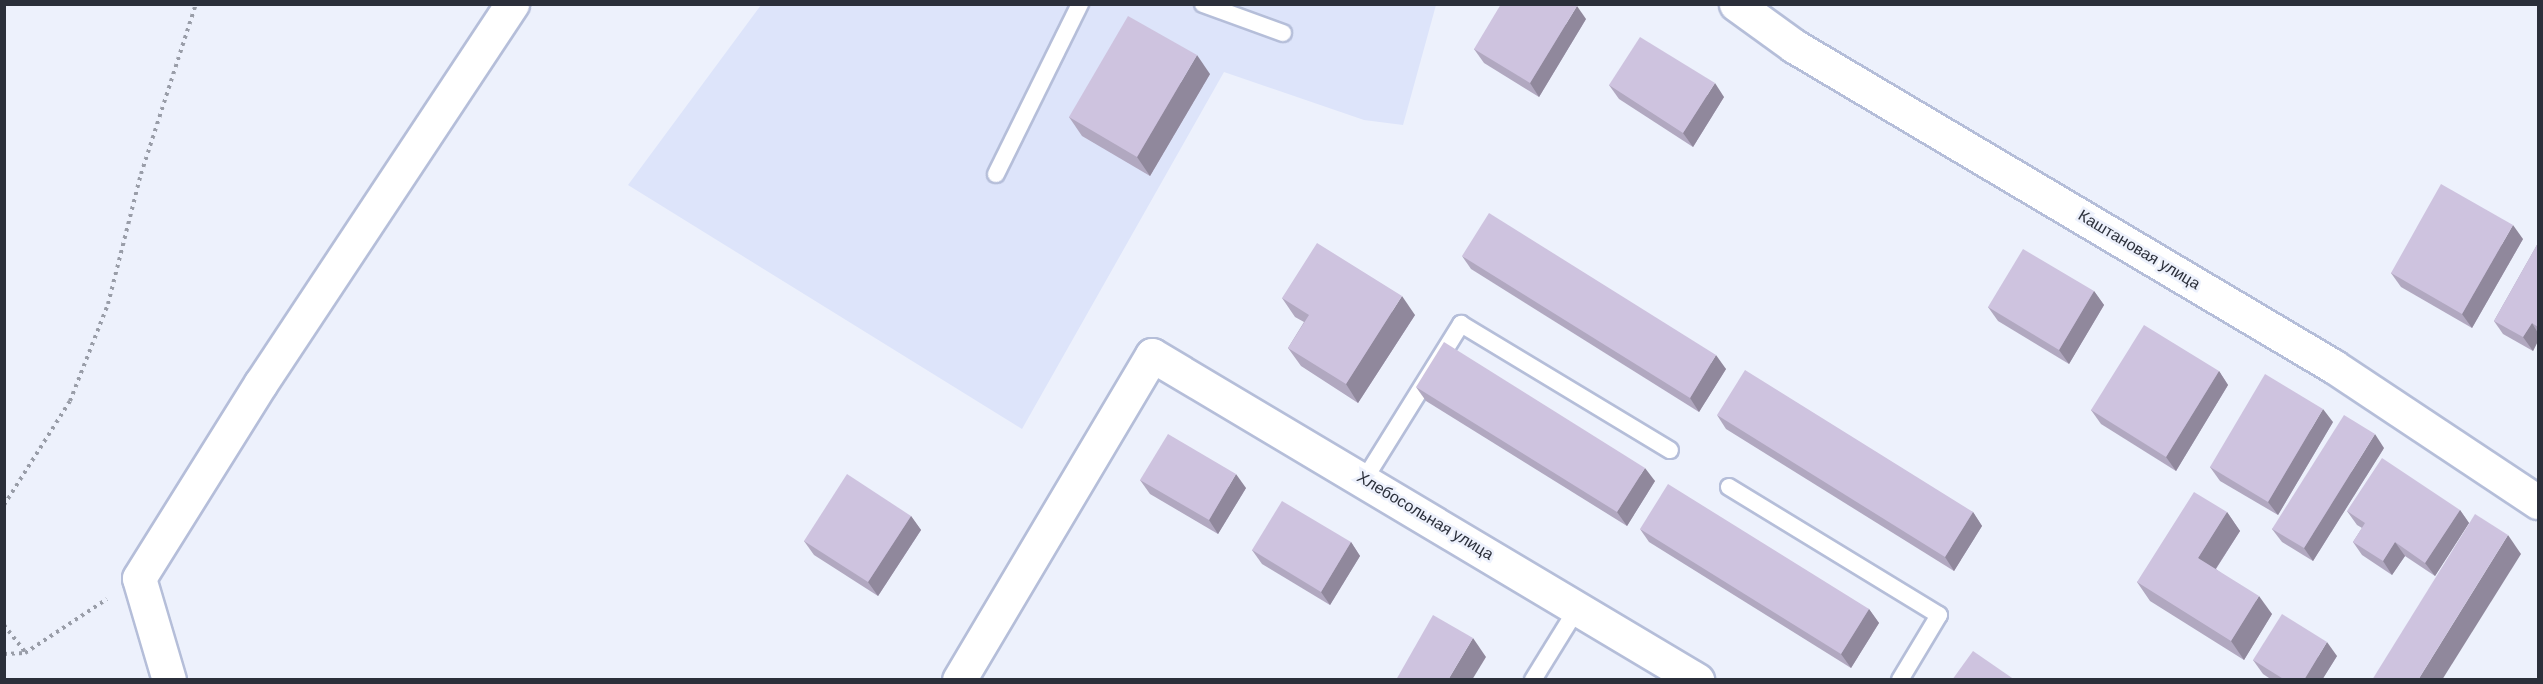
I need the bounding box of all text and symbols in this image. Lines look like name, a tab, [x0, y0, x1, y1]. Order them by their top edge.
street label: Каштановая улица	[2075, 206, 2203, 294]
street label: Хлебосольная улица	[1353, 468, 1497, 564]

